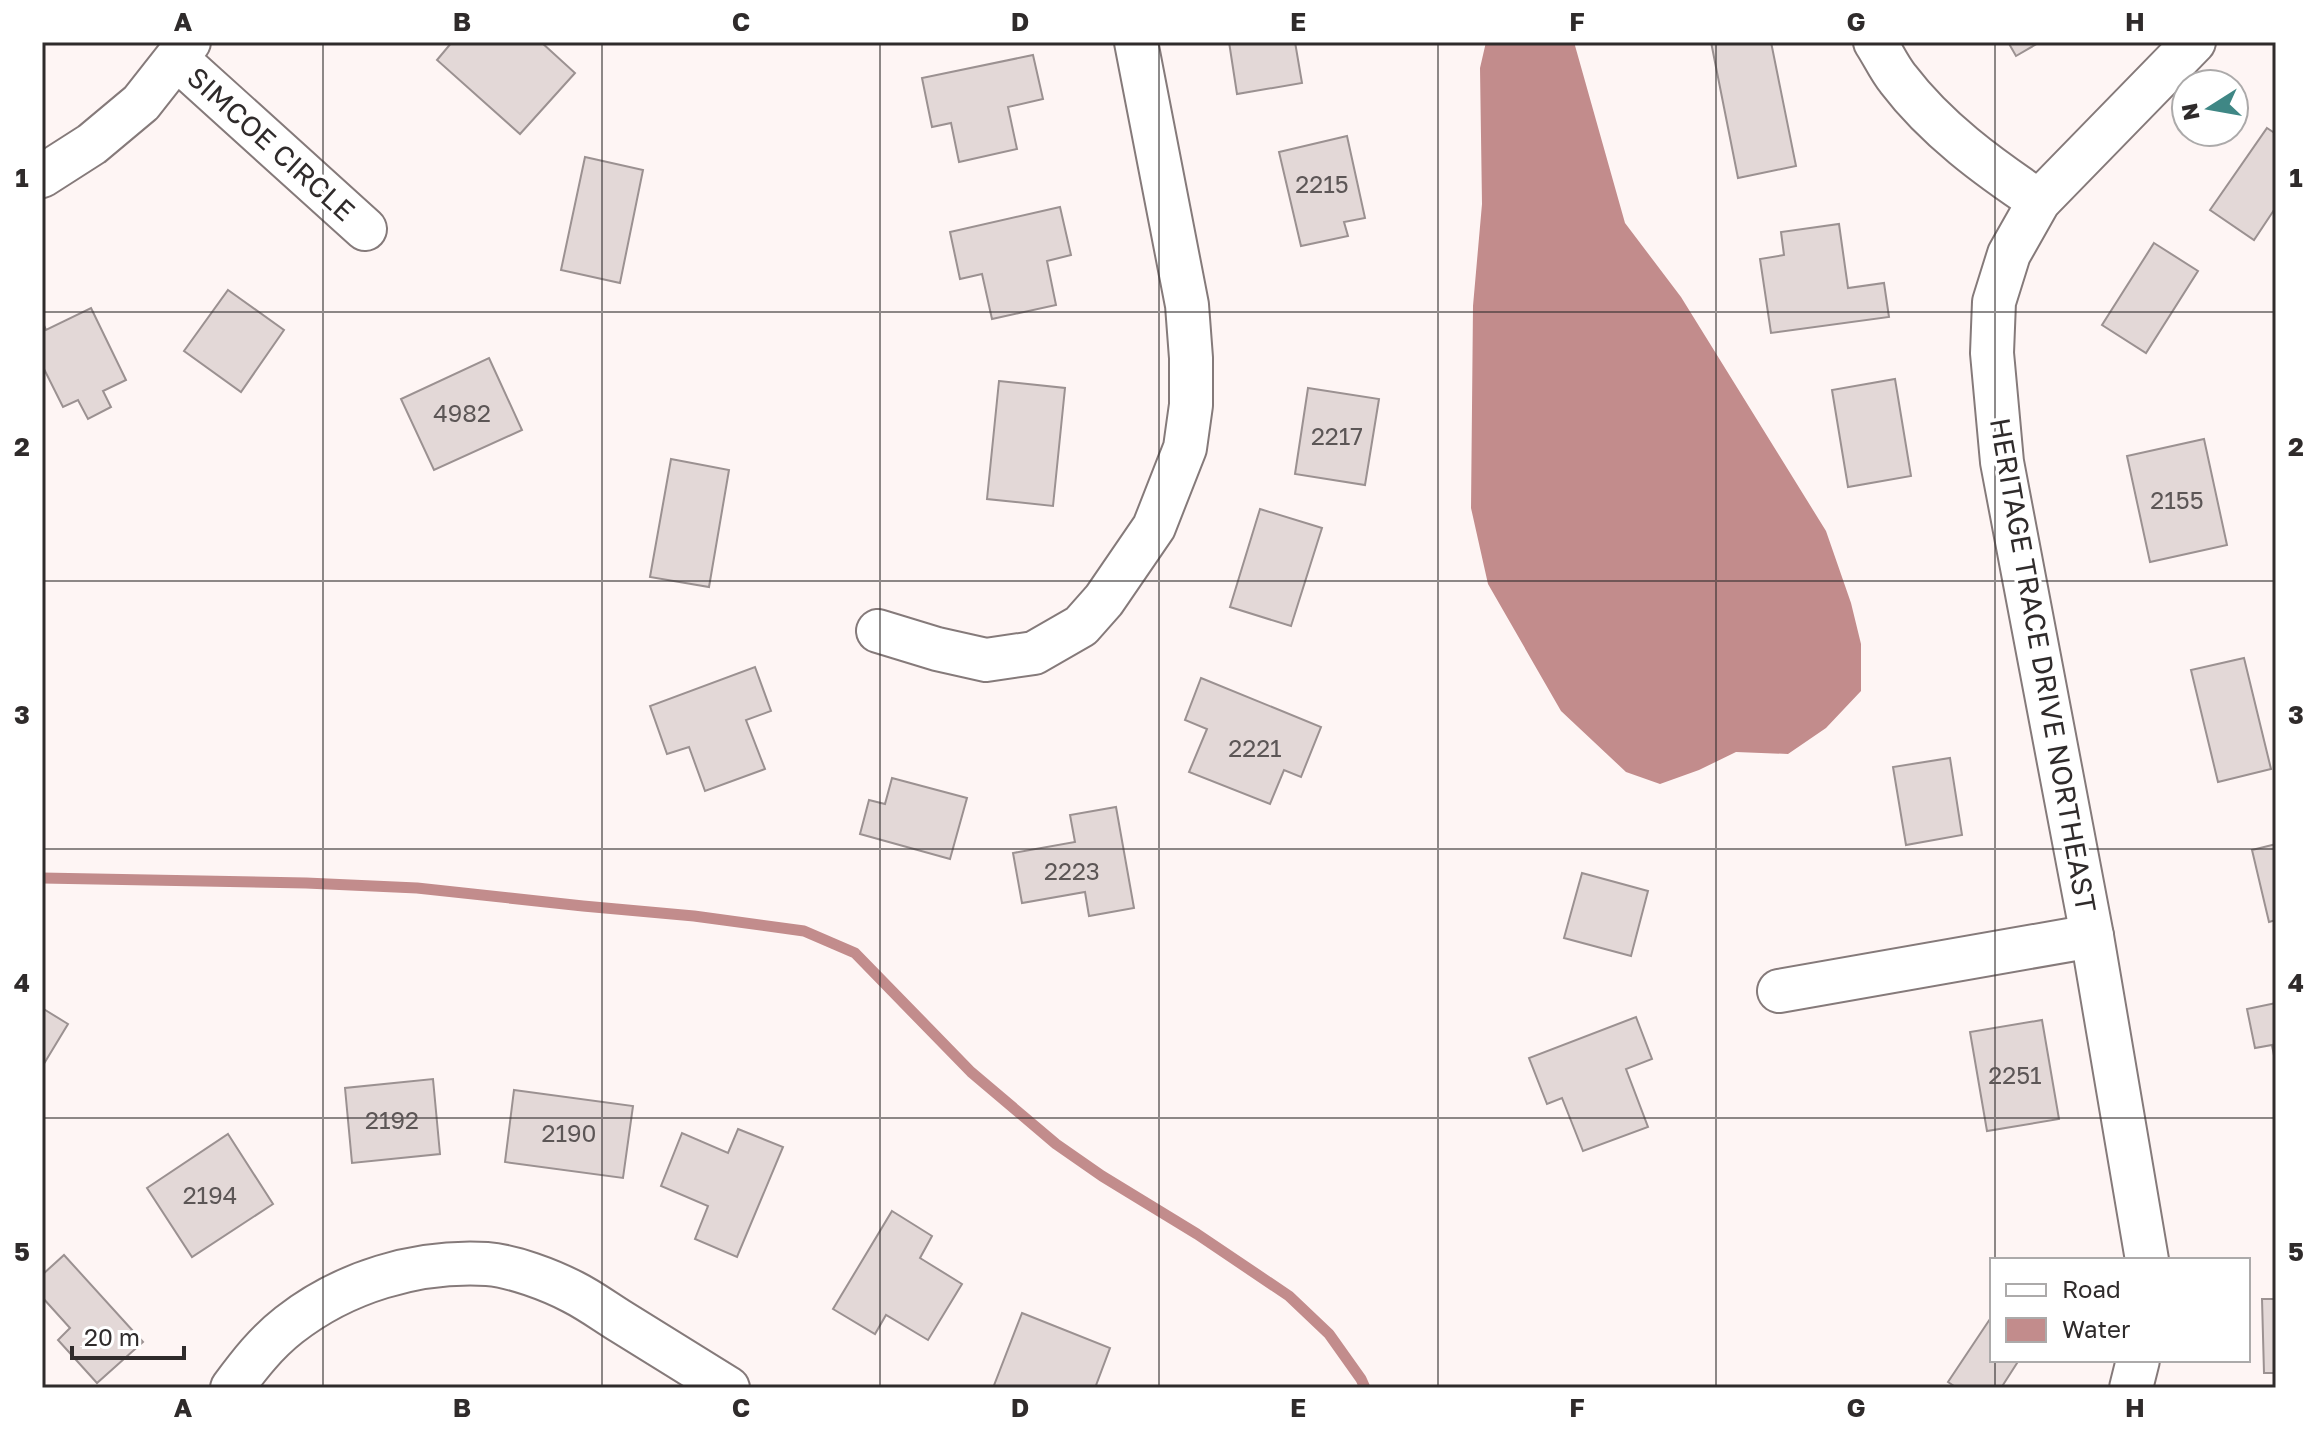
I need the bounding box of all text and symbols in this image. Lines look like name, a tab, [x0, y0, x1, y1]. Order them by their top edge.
text: A	[174, 6, 193, 37]
text: B	[453, 6, 471, 37]
text: C	[732, 6, 750, 37]
text: D	[1011, 6, 1029, 37]
text: E	[1290, 6, 1306, 37]
text: F	[1569, 6, 1585, 37]
text: G	[1846, 6, 1866, 37]
text: H	[2125, 6, 2145, 37]
street label: SIMCOE CIRCLE	[181, 60, 362, 227]
north arrow	[2170, 68, 2250, 148]
text: N	[2175, 101, 2205, 123]
text: 1	[15, 162, 29, 193]
text: 1	[2289, 162, 2303, 193]
house number: 2215	[1295, 169, 1349, 198]
house number: 4982	[433, 398, 491, 427]
street label: HERITAGE TRACE DRIVE NORTHEAST	[1984, 415, 2103, 915]
house number: 2217	[1311, 421, 1363, 450]
text: 2	[14, 431, 30, 462]
text: 2	[2288, 431, 2304, 462]
house number: 2155	[2150, 485, 2204, 514]
text: 3	[14, 699, 30, 730]
text: 3	[2288, 699, 2304, 730]
house number: 2221	[1228, 733, 1282, 762]
house number: 2223	[1044, 856, 1100, 885]
text: 4	[14, 967, 30, 998]
text: 4	[2288, 967, 2304, 998]
house number: 2251	[1988, 1060, 2042, 1089]
house number: 2192	[365, 1105, 419, 1134]
house number: 2190	[542, 1118, 596, 1147]
house number: 2194	[183, 1180, 237, 1209]
text: 5	[14, 1236, 30, 1267]
text: 5	[2288, 1236, 2304, 1267]
legend	[1990, 1258, 2250, 1362]
text: Road	[2062, 1274, 2121, 1303]
scale bar	[72, 1310, 184, 1360]
text: Water	[2062, 1314, 2130, 1343]
text: 20 m	[84, 1322, 140, 1351]
text: A	[174, 1392, 193, 1423]
text: B	[453, 1392, 471, 1423]
text: C	[732, 1392, 750, 1423]
text: D	[1011, 1392, 1029, 1423]
text: E	[1290, 1392, 1306, 1423]
text: F	[1569, 1392, 1585, 1423]
text: G	[1846, 1392, 1866, 1423]
text: H	[2125, 1392, 2145, 1423]

